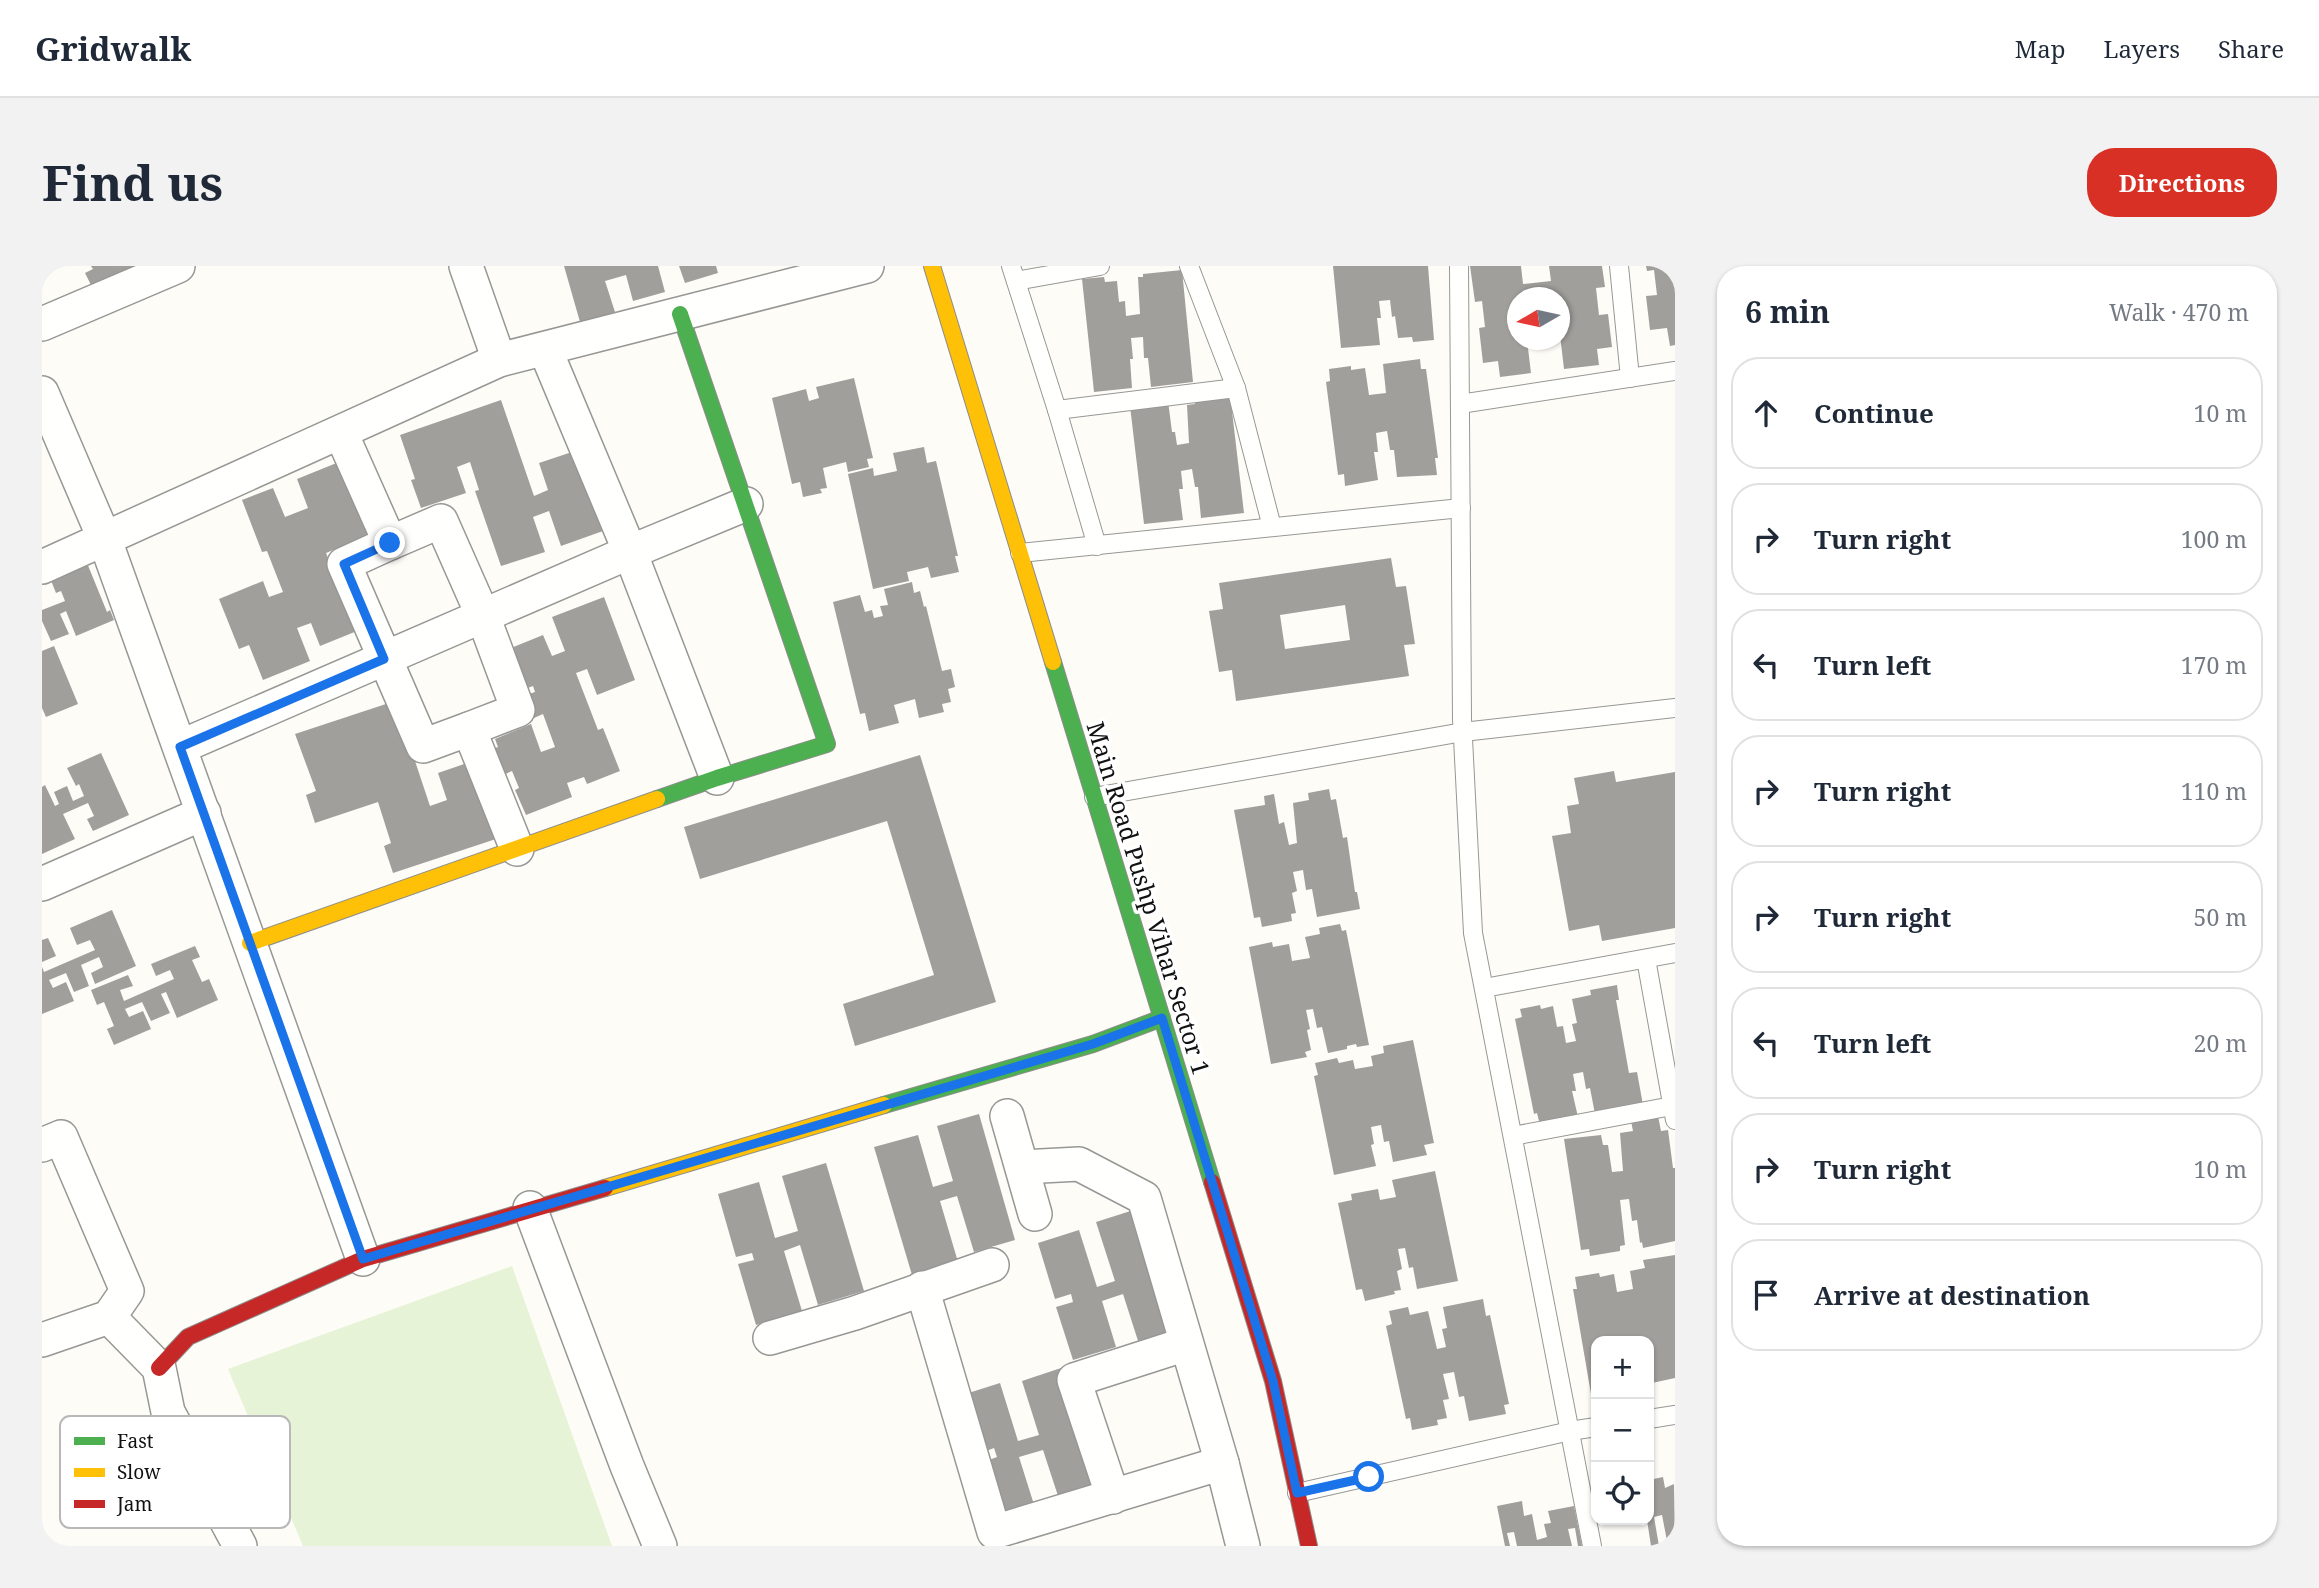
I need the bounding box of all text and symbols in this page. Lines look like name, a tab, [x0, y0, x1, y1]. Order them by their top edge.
text: Gridwalk	[35, 26, 191, 71]
text: Map	[2015, 32, 2066, 65]
text: Layers	[2104, 32, 2180, 65]
text: Share	[2218, 32, 2284, 65]
button: Directions	[2087, 148, 2277, 217]
text: Find us	[42, 149, 223, 215]
north arrow	[1507, 287, 1570, 350]
text: 6 min	[1745, 291, 1830, 332]
text: Walk · 470 m	[2109, 296, 2249, 328]
icon: ahead	[1747, 394, 1785, 432]
text: Continue	[1814, 395, 1934, 431]
text: 10 m	[2194, 397, 2247, 429]
icon: right	[1747, 520, 1785, 558]
text: Turn right	[1814, 521, 1951, 557]
text: 100 m	[2181, 523, 2247, 555]
route end	[374, 527, 405, 558]
icon: left	[1747, 646, 1785, 684]
text: Turn left	[1814, 647, 1931, 683]
text: 170 m	[2181, 649, 2247, 681]
street label: Main Road Pushp Vihar Sector 1	[1080, 717, 1218, 1079]
icon: right	[1747, 772, 1785, 810]
text: Turn right	[1814, 773, 1951, 809]
text: 110 m	[2181, 775, 2247, 807]
icon: right	[1747, 898, 1785, 936]
text: Turn right	[1814, 899, 1951, 935]
text: 50 m	[2194, 901, 2247, 933]
icon: left	[1747, 1024, 1785, 1062]
text: Turn left	[1814, 1025, 1931, 1061]
text: 20 m	[2194, 1027, 2247, 1059]
icon: right	[1747, 1150, 1785, 1188]
text: Turn right	[1814, 1151, 1951, 1187]
text: 10 m	[2194, 1153, 2247, 1185]
icon: arrive	[1747, 1276, 1785, 1314]
text: Arrive at destination	[1814, 1277, 2090, 1313]
map controls	[1591, 1336, 1654, 1525]
button: +	[1591, 1336, 1654, 1399]
button: −	[1591, 1399, 1654, 1462]
legend	[60, 1416, 290, 1528]
text: Fast	[117, 1428, 154, 1454]
text: Slow	[117, 1459, 161, 1485]
route start	[1353, 1461, 1384, 1492]
button: locate	[1591, 1462, 1654, 1525]
text: Jam	[116, 1491, 152, 1517]

